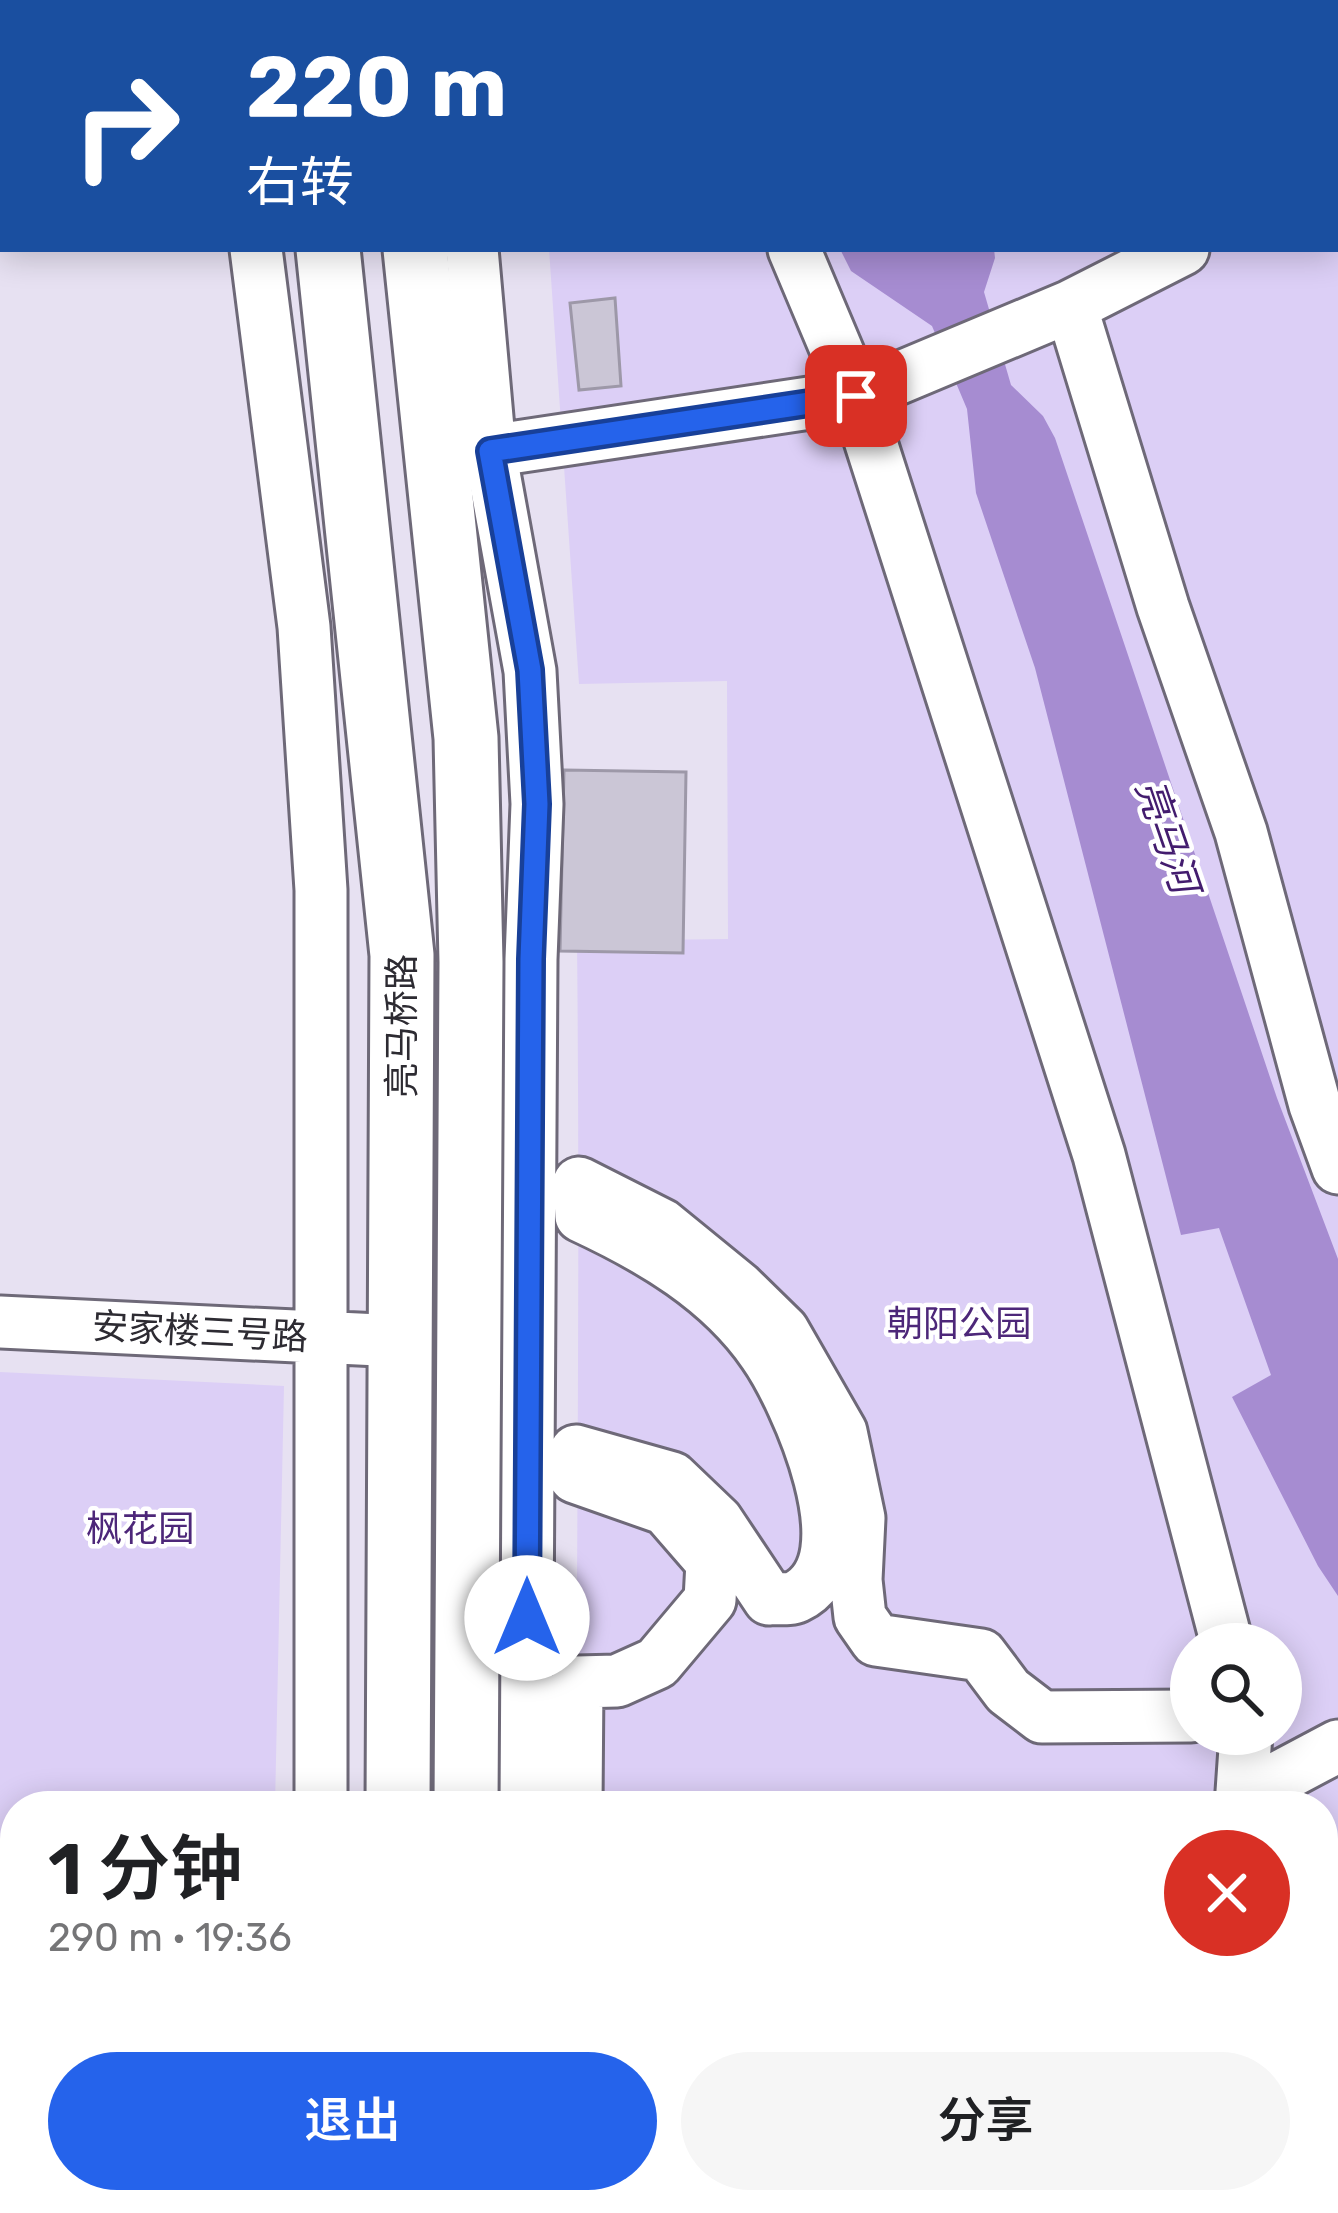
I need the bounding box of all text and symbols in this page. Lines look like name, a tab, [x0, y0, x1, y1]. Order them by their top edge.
text: 220 m	[246, 37, 507, 137]
icon: right	[48, 48, 204, 204]
text: 右转	[246, 151, 354, 215]
pin	[805, 345, 907, 447]
icon: arrive	[823, 363, 889, 429]
water label: 亮马河	[1126, 774, 1210, 906]
street label: 亮马桥路	[380, 954, 423, 1098]
park label: 朝阳公园	[887, 1302, 1031, 1345]
street label: 安家楼三号路	[91, 1304, 309, 1359]
park label: 枫花园	[86, 1507, 194, 1550]
position arrow	[464, 1555, 590, 1681]
map controls	[1170, 1623, 1302, 1755]
button: search	[1170, 1623, 1302, 1755]
text: 1 分钟	[48, 1827, 242, 1912]
button: close	[1164, 1830, 1290, 1956]
text: 290 m · 19:36	[48, 1915, 292, 1961]
button: 退出	[48, 2052, 657, 2190]
button: 分享	[681, 2052, 1290, 2190]

